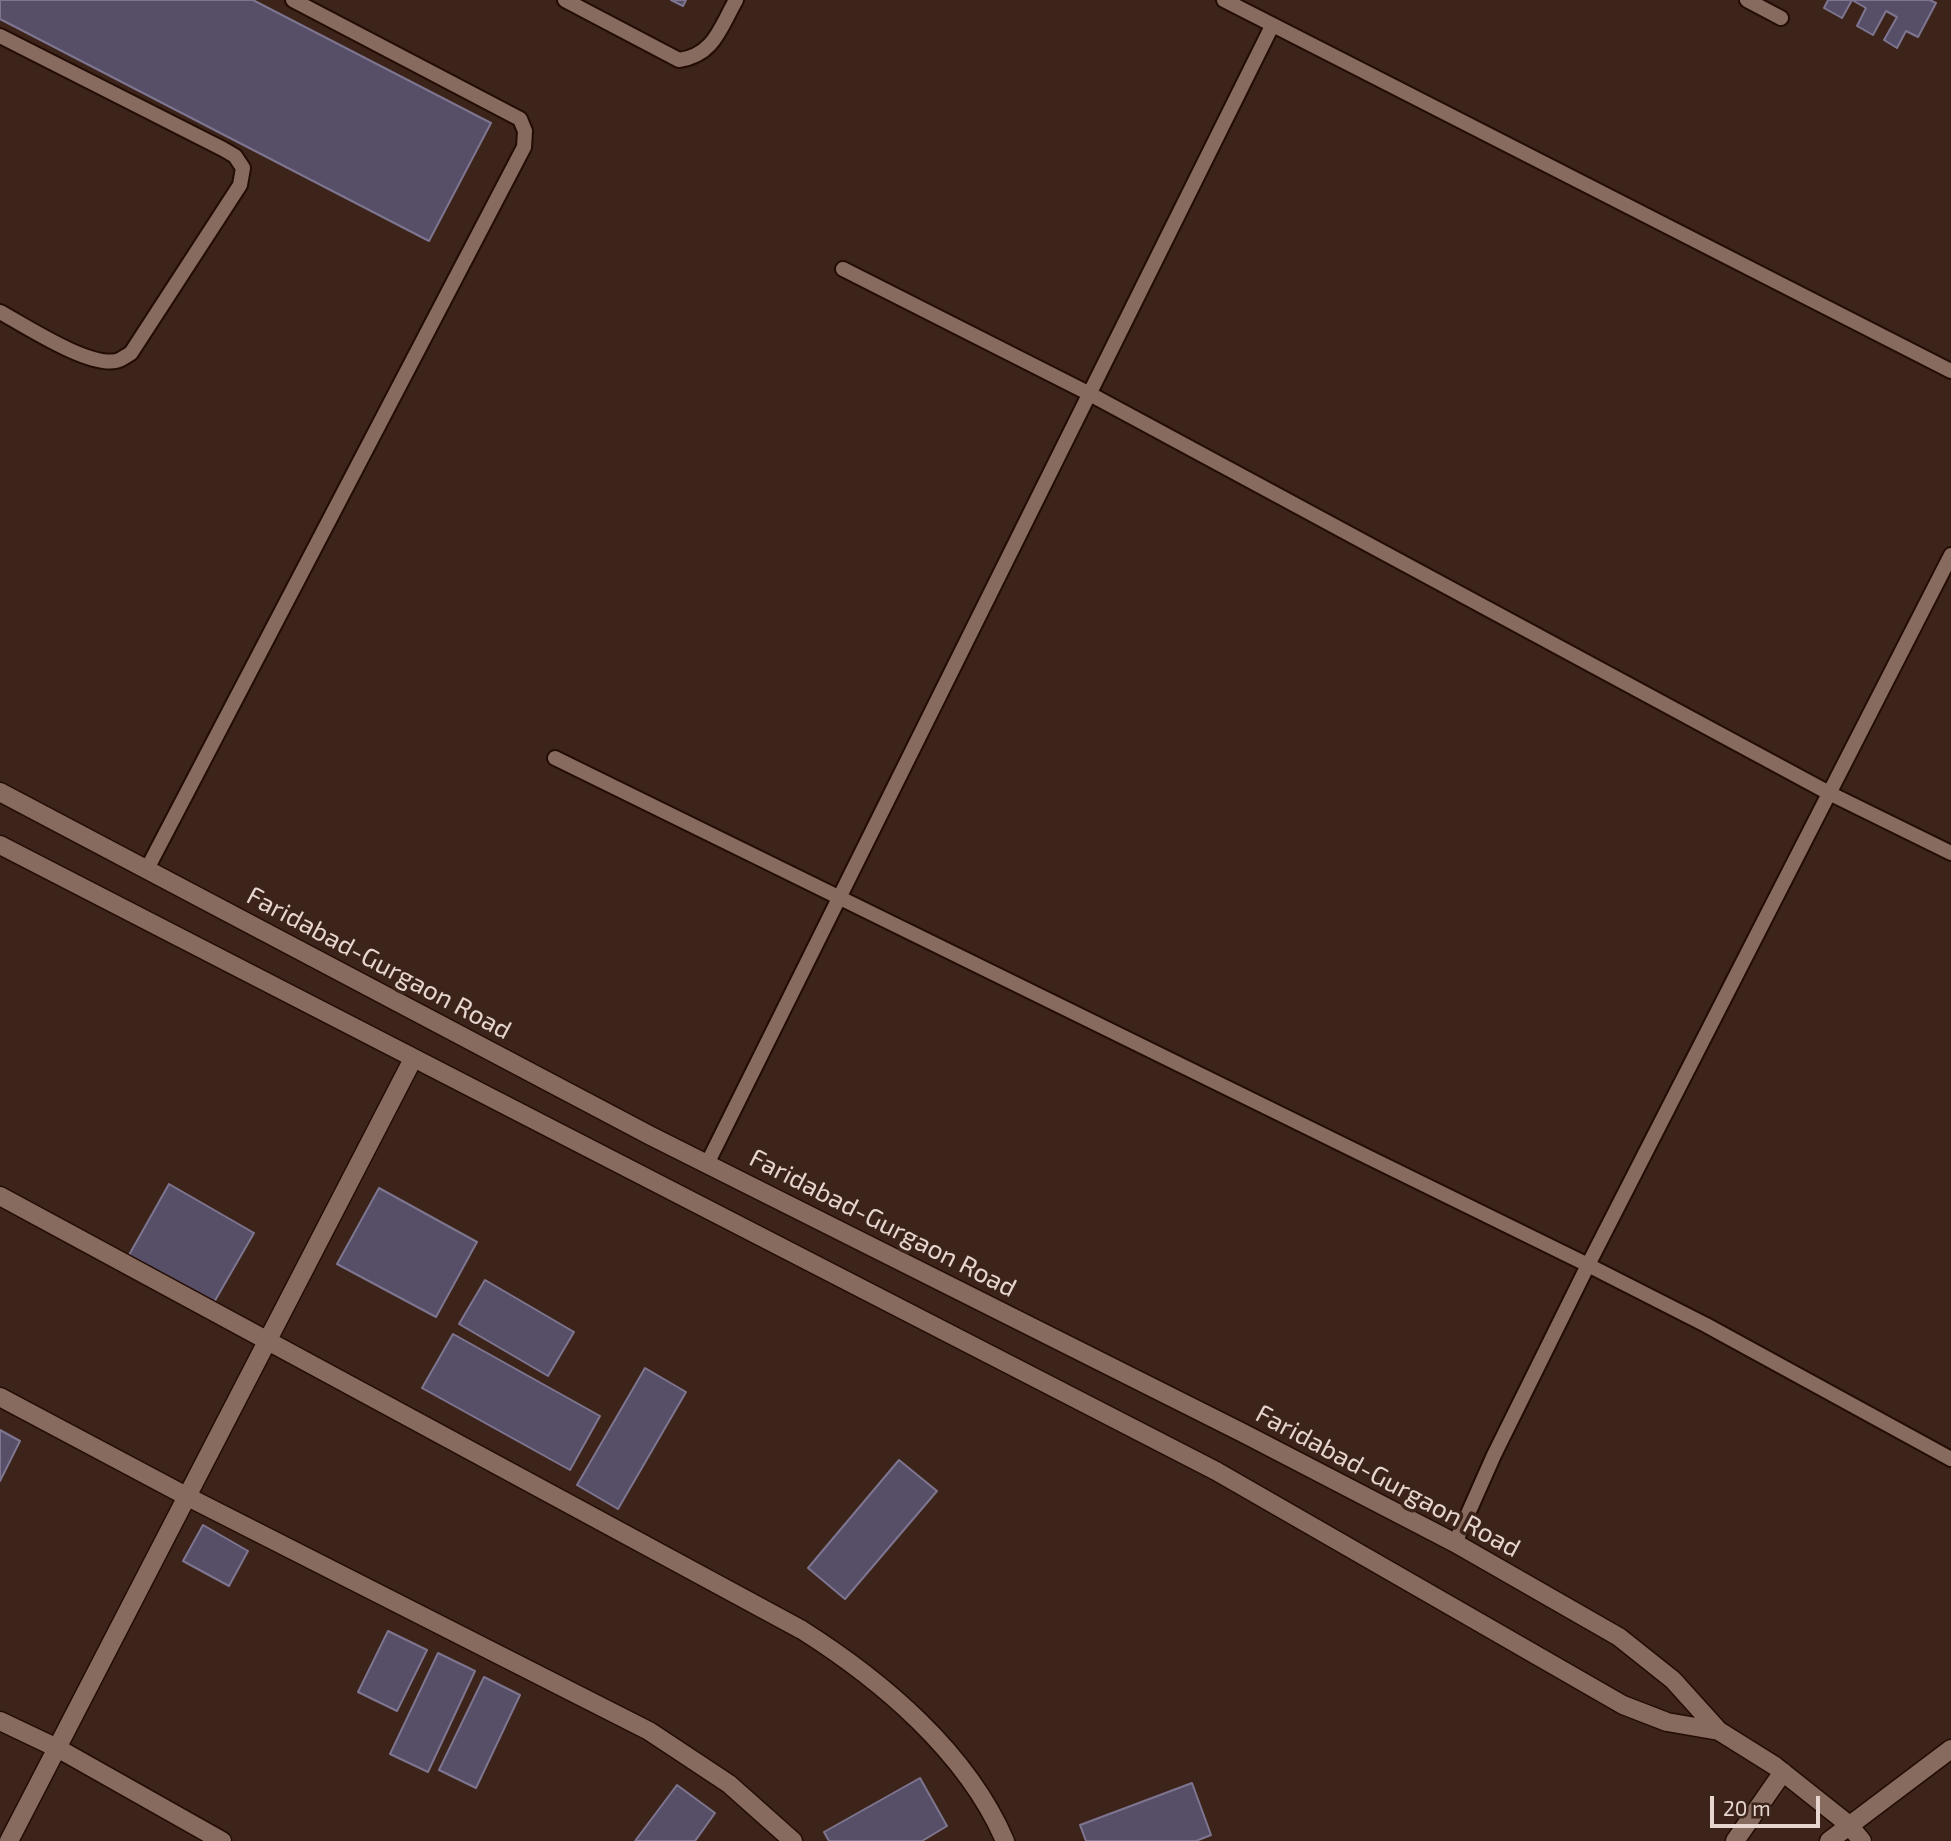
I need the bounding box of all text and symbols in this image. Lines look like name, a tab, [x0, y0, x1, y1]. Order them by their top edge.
street label: Faridabad-Gurgaon Road	[241, 880, 517, 1046]
street label: Faridabad-Gurgaon Road	[744, 1142, 1022, 1304]
street label: Faridabad-Gurgaon Road	[1250, 1398, 1526, 1564]
scale bar	[1713, 1782, 1823, 1826]
text: 20 m	[1723, 1795, 1771, 1820]

